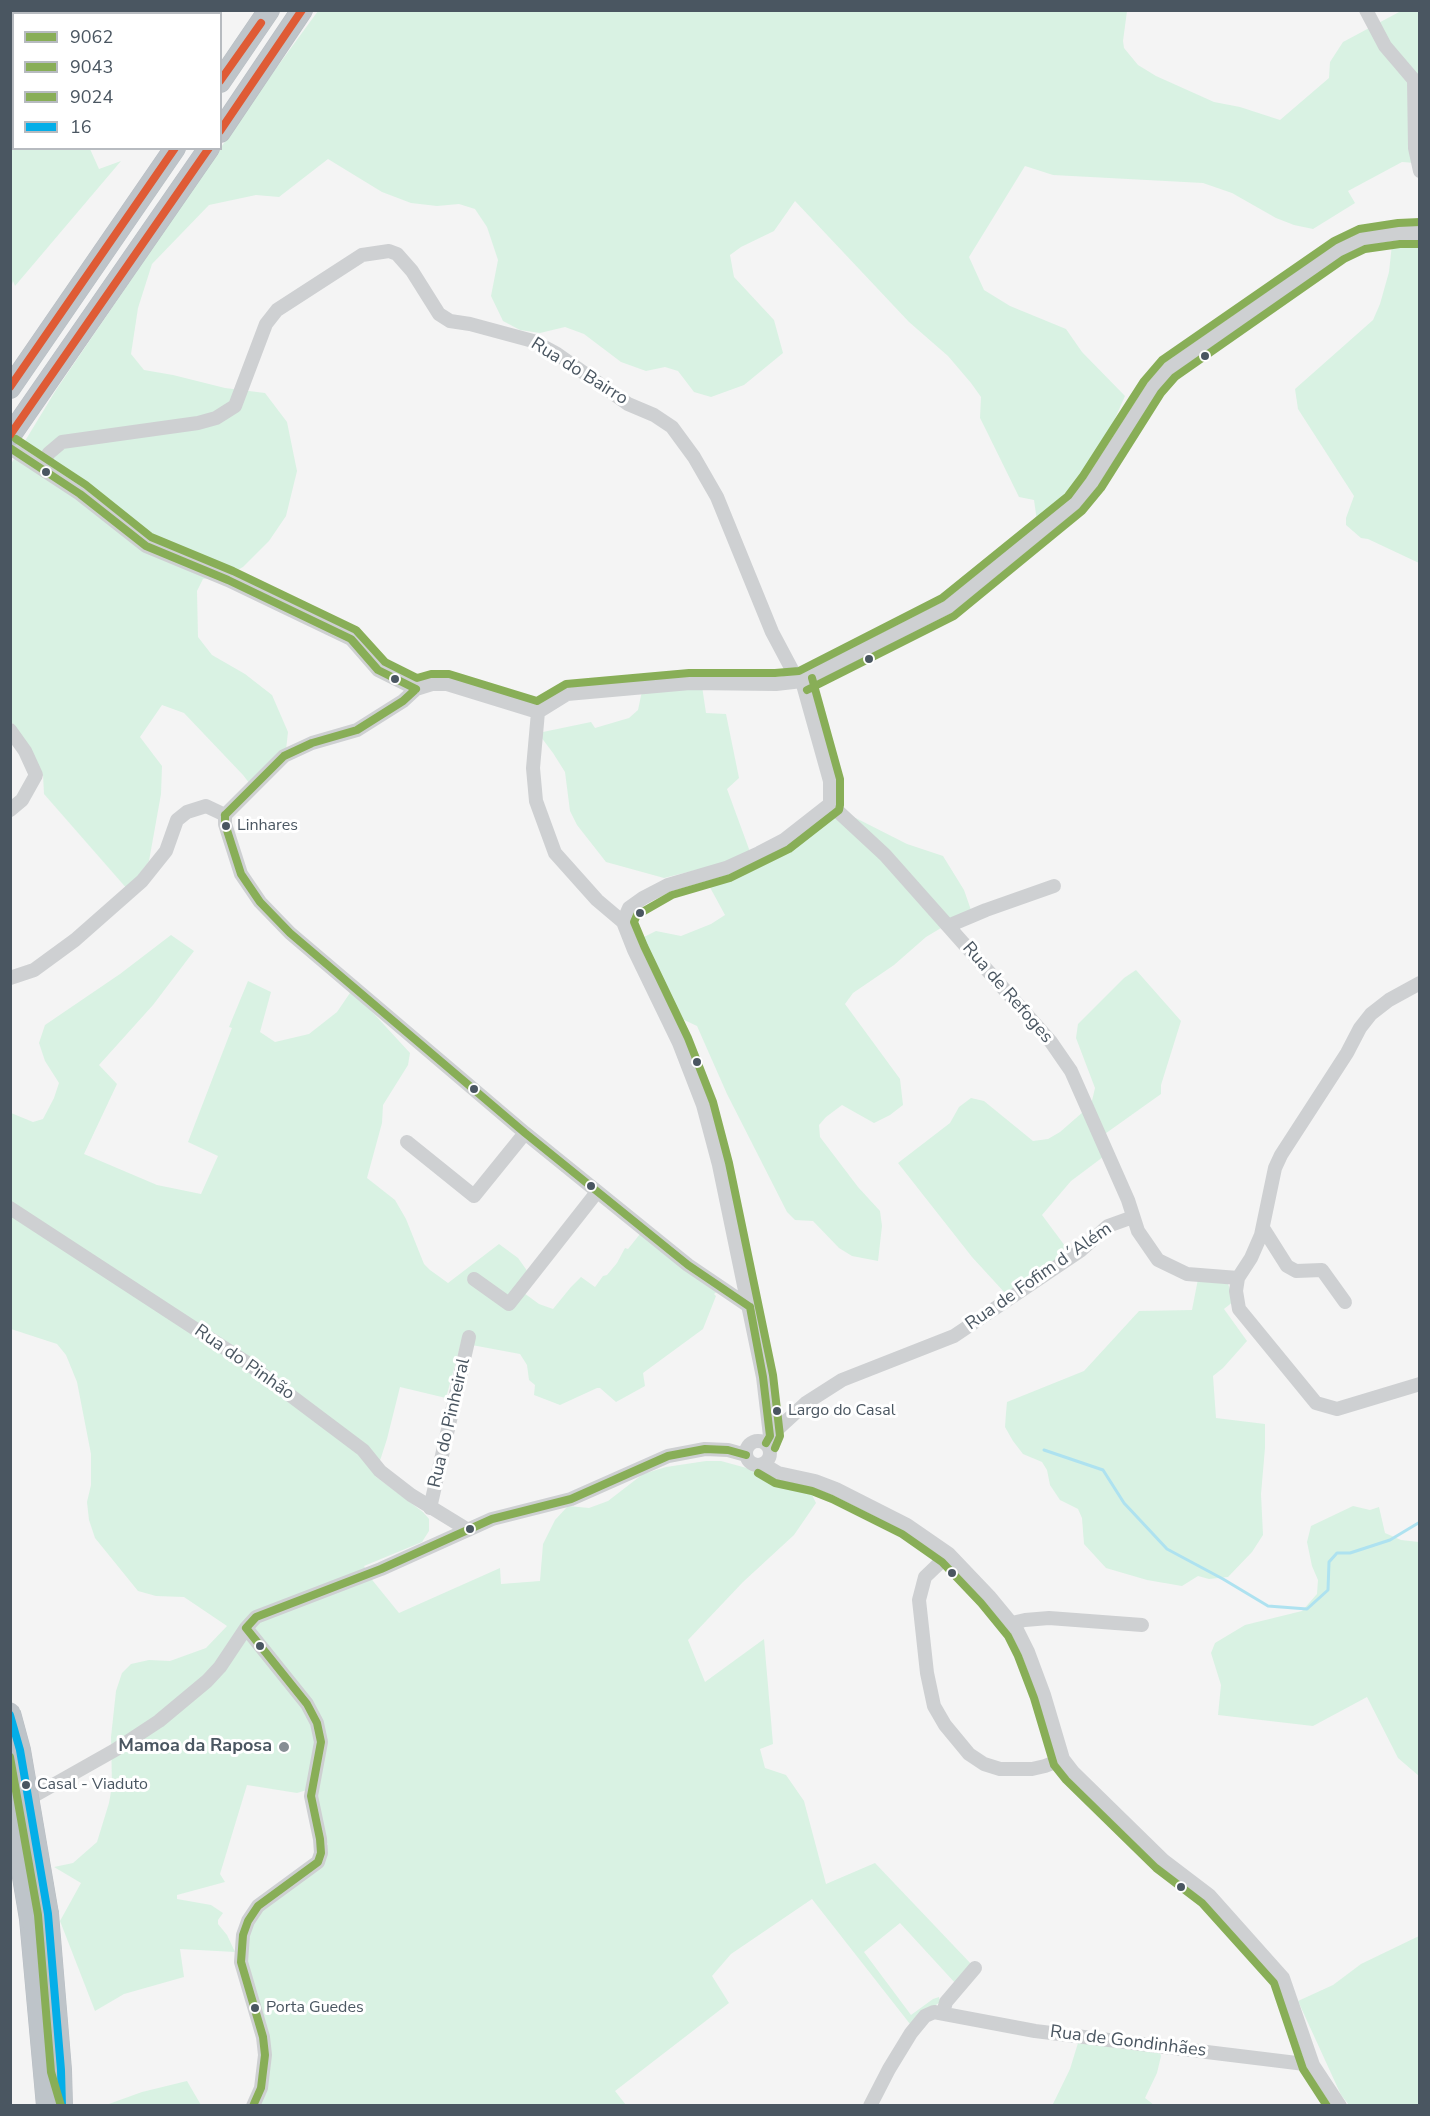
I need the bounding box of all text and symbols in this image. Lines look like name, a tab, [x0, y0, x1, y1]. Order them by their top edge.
legend	[12, 12, 222, 150]
text: 9062	[70, 25, 113, 49]
text: 9043	[70, 55, 113, 79]
text: 9024	[70, 85, 113, 109]
text: 16	[70, 115, 92, 139]
street label: Rua do Bairro	[527, 334, 631, 410]
unlabelled marker	[1199, 350, 1211, 362]
unlabelled marker	[40, 466, 52, 478]
unlabelled marker	[863, 653, 875, 665]
unlabelled marker	[389, 673, 401, 685]
place label: Linhares	[237, 816, 298, 836]
marker: Linhares	[220, 820, 232, 832]
unlabelled marker	[634, 907, 646, 919]
street label: Rua de Refoges	[957, 938, 1057, 1048]
unlabelled marker	[691, 1056, 703, 1068]
unlabelled marker	[468, 1083, 480, 1095]
unlabelled marker	[585, 1180, 597, 1192]
street label: Rua de Fofim d´Além	[962, 1218, 1116, 1336]
street label: Rua do Pinhão	[190, 1321, 298, 1405]
street label: Rua do Pinheiral	[425, 1356, 475, 1490]
place label: Largo do Casal	[788, 1401, 895, 1421]
marker: Largo do Casal	[771, 1405, 783, 1417]
unlabelled marker	[464, 1523, 476, 1535]
unlabelled marker	[946, 1567, 958, 1579]
unlabelled marker	[254, 1640, 266, 1652]
place label: Mamoa da Raposa	[118, 1736, 272, 1758]
marker: Mamoa da Raposa	[277, 1740, 291, 1754]
place label: Casal - Viaduto	[37, 1775, 148, 1795]
marker: Casal - Viaduto	[20, 1779, 32, 1791]
unlabelled marker	[1175, 1881, 1187, 1893]
place label: Porta Guedes	[266, 1998, 364, 2018]
marker: Porta Guedes	[249, 2002, 261, 2014]
street label: Rua de Gondinhães	[1049, 2022, 1207, 2062]

